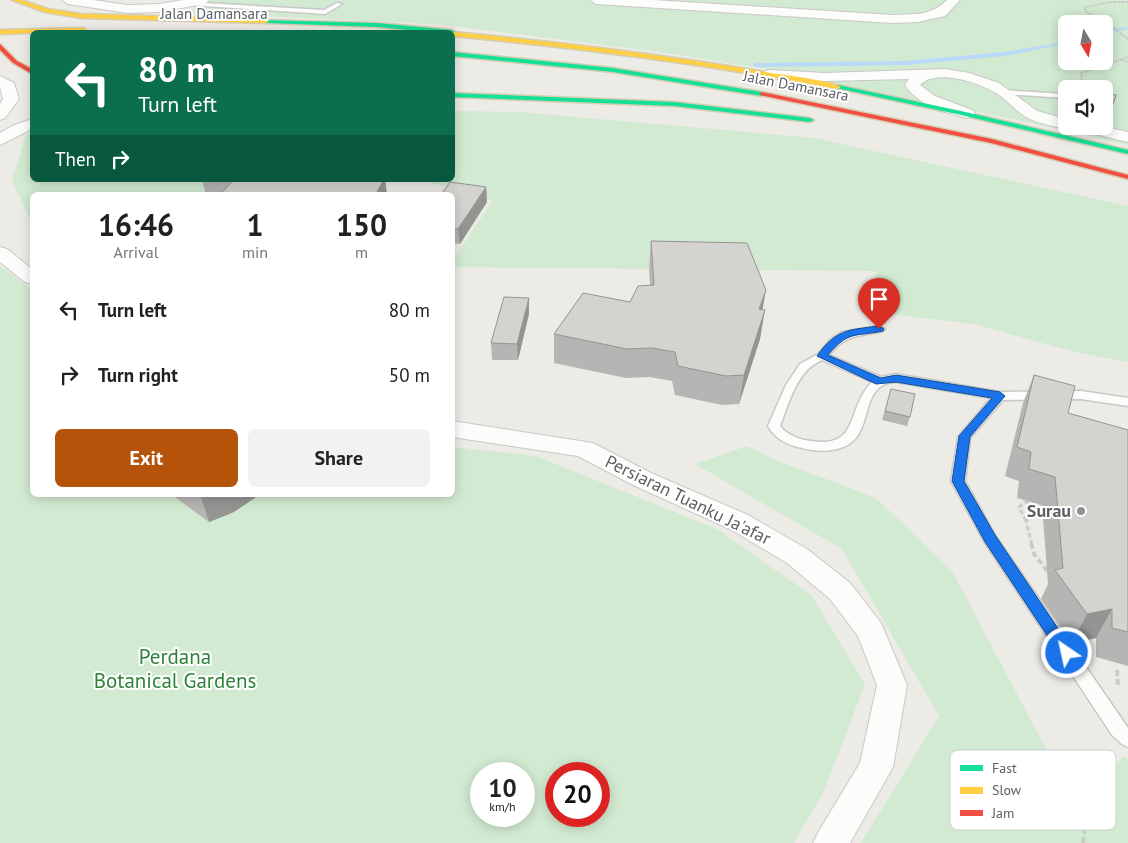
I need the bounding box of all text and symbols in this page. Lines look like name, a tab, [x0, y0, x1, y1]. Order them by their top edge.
street label: Jalan Damansara	[159, 4, 268, 23]
north arrow	[1058, 15, 1112, 70]
map controls	[1058, 15, 1113, 135]
text: 80 m	[138, 46, 215, 92]
icon: left	[55, 50, 120, 115]
street label: Jalan Damansara	[741, 66, 851, 105]
button: sound	[1058, 80, 1113, 135]
text: Turn left	[138, 90, 217, 118]
icon: right	[106, 145, 134, 173]
text: Then	[55, 147, 96, 171]
text: 16:46	[98, 205, 174, 244]
text: 1	[247, 205, 264, 244]
text: 150	[336, 205, 387, 244]
text: Arrival	[114, 242, 158, 262]
text: min	[242, 242, 268, 262]
text: m	[355, 242, 368, 262]
pin	[858, 278, 900, 329]
icon: arrive	[865, 285, 893, 313]
icon: left	[55, 296, 83, 324]
text: Turn left	[98, 298, 167, 322]
text: 80 m	[389, 298, 430, 322]
icon: right	[55, 361, 83, 389]
text: Turn right	[98, 363, 178, 387]
text: 50 m	[389, 363, 430, 387]
button: Exit	[55, 429, 238, 487]
button: Share	[248, 429, 430, 487]
street label: Persiaran Tuanku Ja'afar	[602, 449, 775, 550]
place label: Surau	[1027, 499, 1071, 522]
marker: Surau	[1075, 505, 1087, 517]
position arrow	[1040, 626, 1092, 678]
park label: Perdana Botanical Gardens	[94, 643, 256, 694]
legend	[950, 750, 1116, 830]
text: Fast	[992, 759, 1017, 777]
speed limit sign: 20	[545, 762, 610, 827]
text: 10	[488, 772, 517, 804]
text: Slow	[992, 781, 1022, 799]
text: km/h	[489, 799, 516, 814]
text: Jam	[991, 804, 1014, 822]

